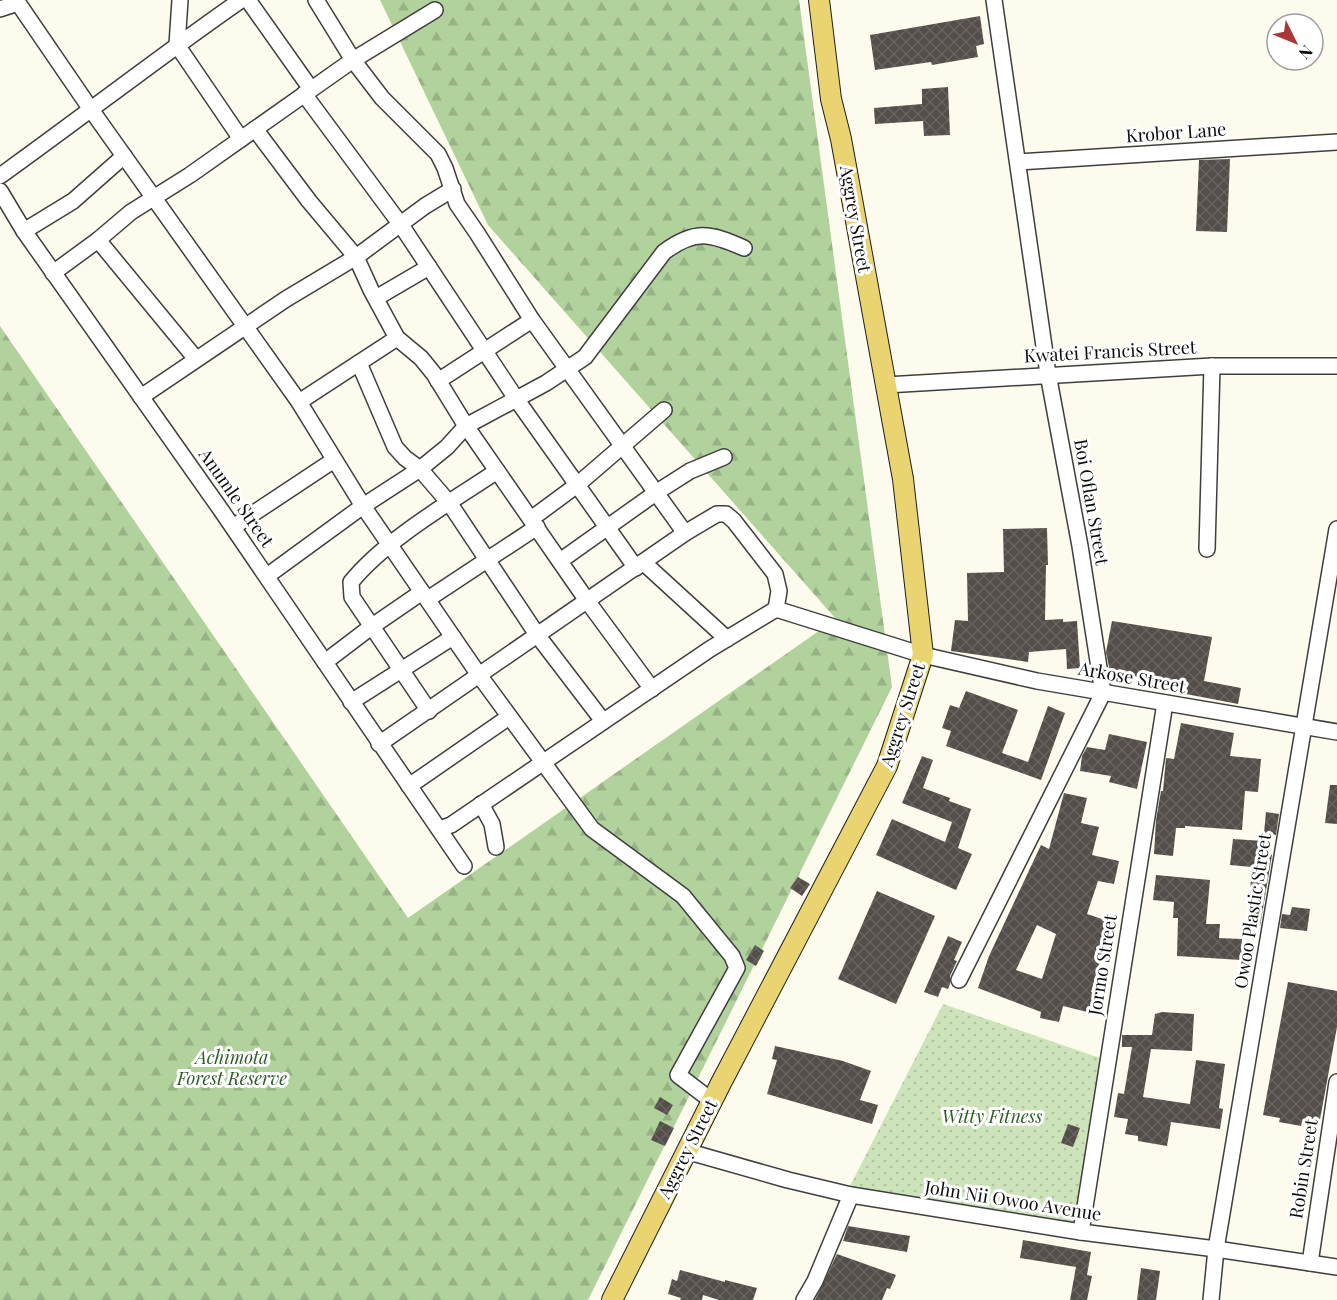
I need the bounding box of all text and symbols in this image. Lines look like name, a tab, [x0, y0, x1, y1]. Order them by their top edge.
north arrow	[1265, 12, 1325, 72]
text: N	[1294, 41, 1318, 64]
street label: Krobor Lane	[1125, 117, 1227, 147]
street label: Aggrey Street	[835, 162, 877, 275]
street label: Kwatei Francis Street	[1023, 334, 1197, 368]
street label: Boi Oflan Street	[1069, 437, 1115, 567]
street label: Anumle Street	[193, 442, 280, 552]
street label: Arkose Street	[1076, 656, 1188, 698]
street label: Aggrey Street	[874, 659, 930, 771]
street label: Owoo Plastic Street	[1228, 831, 1276, 990]
street label: Jormo Street	[1082, 912, 1122, 1018]
park label: Achimota Forest Reserve	[176, 1045, 287, 1090]
street label: Aggrey Street	[651, 1094, 723, 1203]
park label: Witty Fitness	[942, 1104, 1042, 1128]
street label: Robin Street	[1283, 1117, 1323, 1220]
street label: John Nii Owoo Avenue	[922, 1174, 1103, 1226]

